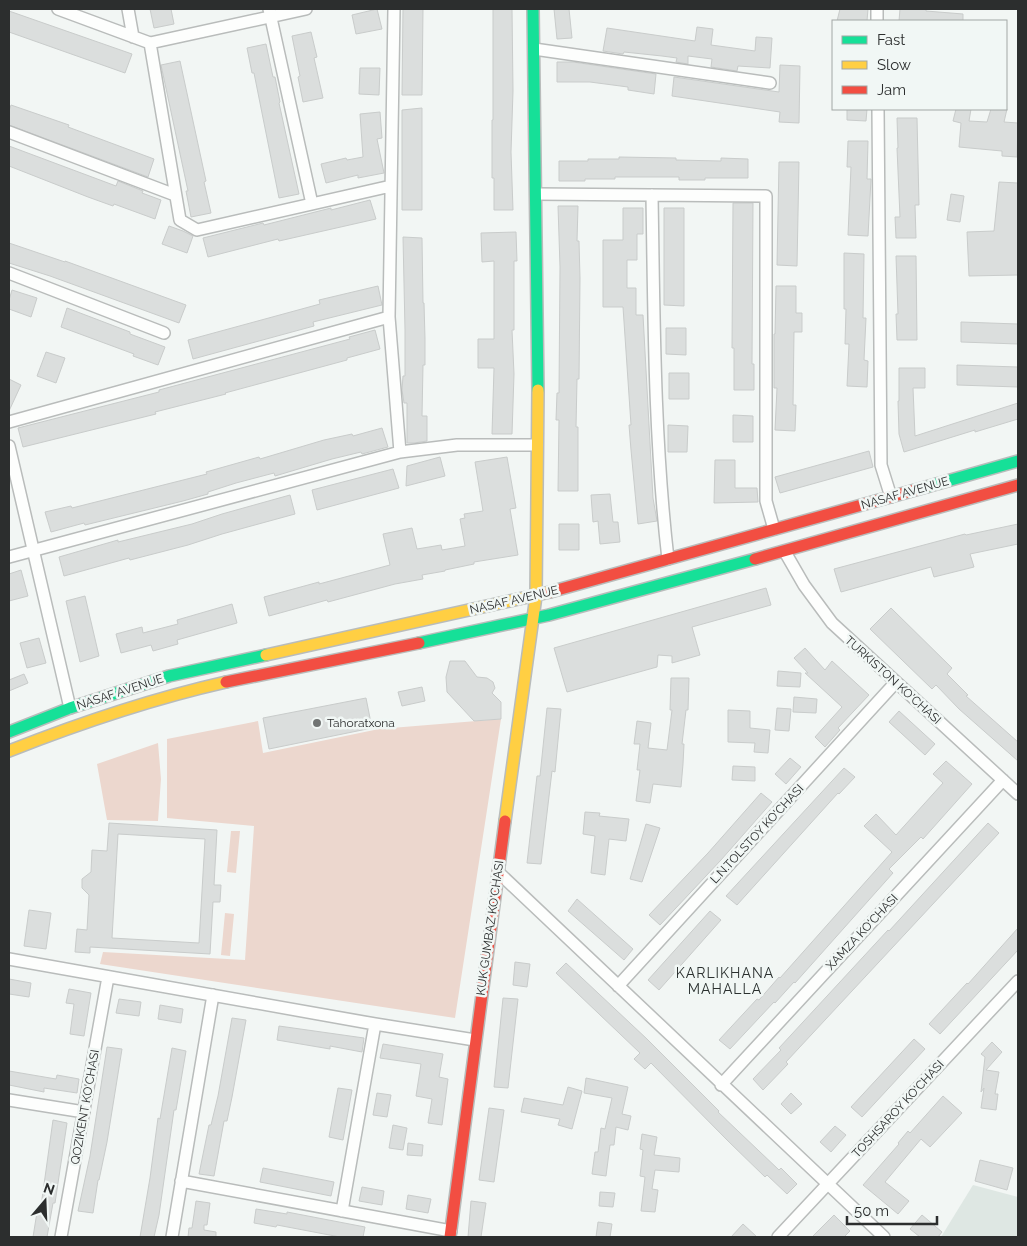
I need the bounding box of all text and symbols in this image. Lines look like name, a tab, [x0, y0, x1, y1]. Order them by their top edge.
legend	[832, 20, 1007, 110]
text: Fast	[877, 31, 905, 49]
text: Slow	[877, 56, 911, 74]
text: Jam	[877, 81, 906, 99]
street label: NASAF AVENUE	[860, 474, 950, 512]
street label: NASAF AVENUE	[468, 583, 560, 617]
street label: TURKISTON KO'CHASI	[842, 633, 944, 727]
street label: NASAF AVENUE	[75, 671, 165, 713]
place label: Tahoratxona	[327, 716, 395, 730]
marker: Tahoratxona	[311, 717, 323, 729]
street label: L.N.TOLSTOY KO'CHASI	[708, 782, 806, 886]
street label: KUK GUMBAZ KO'CHASI	[474, 860, 506, 996]
street label: XAMZA KO'CHASI	[823, 891, 901, 973]
district label: KARLIKHANA MAHALLA	[676, 965, 774, 997]
street label: QOZIKENT KO'CHASI	[68, 1048, 102, 1166]
street label: TOSHSAROY KO'CHASI	[849, 1057, 947, 1161]
north arrow	[20, 1176, 70, 1226]
text: N	[42, 1179, 57, 1198]
scale bar	[847, 1194, 937, 1226]
text: 50 m	[854, 1202, 889, 1220]

